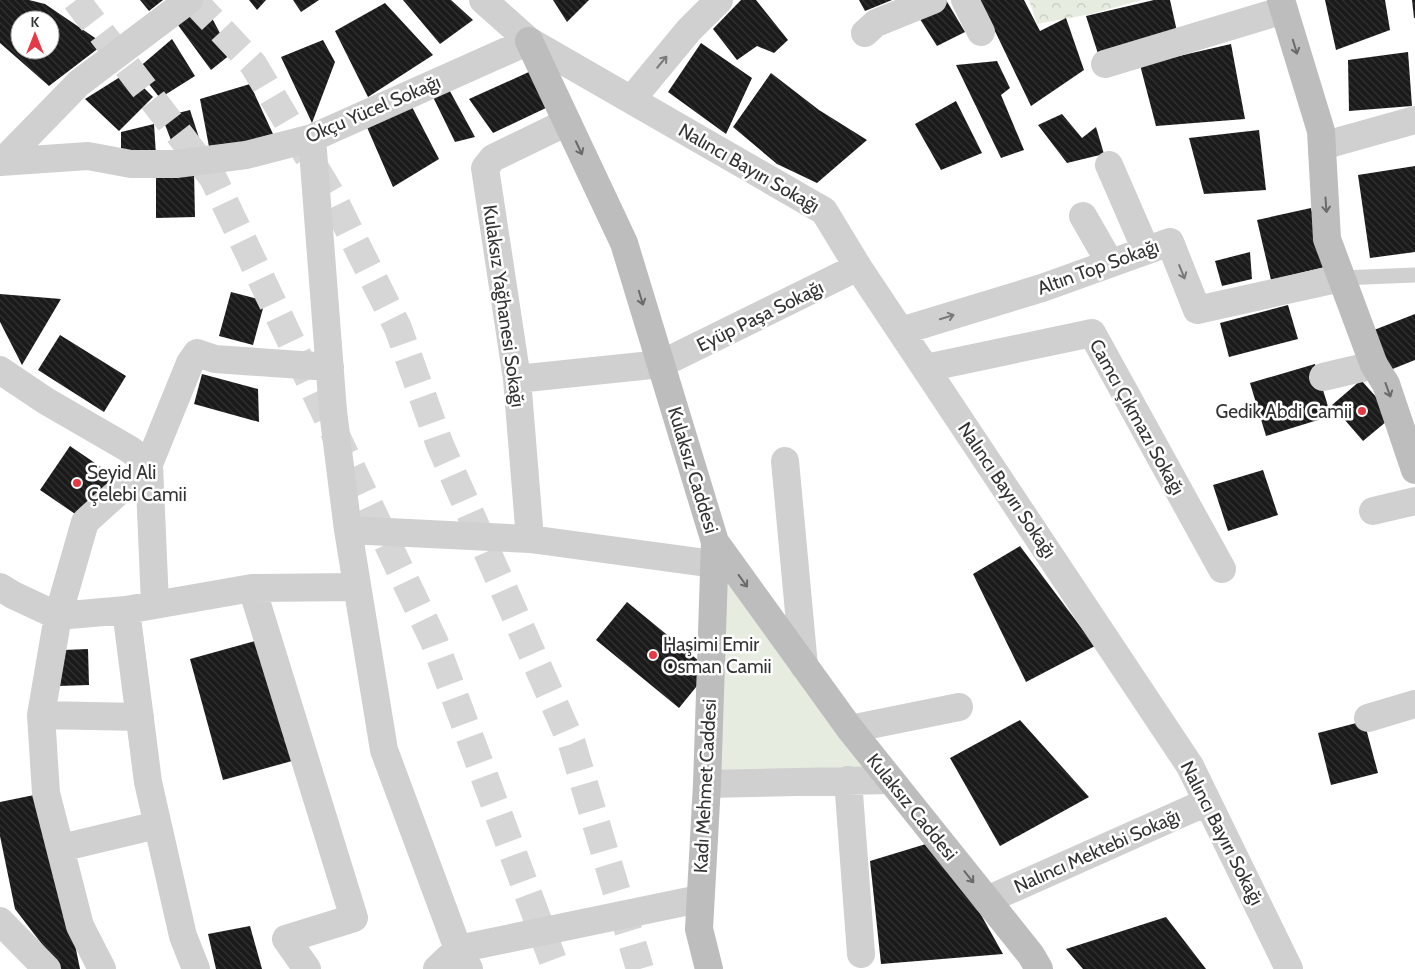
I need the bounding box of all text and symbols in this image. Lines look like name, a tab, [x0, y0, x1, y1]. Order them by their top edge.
north arrow	[10, 10, 60, 60]
text: K	[31, 13, 40, 31]
one-way arrow	[1290, 38, 1300, 54]
one-way arrow	[657, 56, 668, 69]
street label: Okçu Yücel Sokağı	[302, 70, 444, 148]
street label: Nalıncı Bayırı Sokağı	[674, 118, 824, 218]
one-way arrow	[575, 140, 584, 155]
one-way arrow	[1321, 197, 1330, 213]
street label: Kulaksız Yağhanesi Sokağı	[478, 203, 530, 409]
street label: Altın Top Sokağı	[1034, 234, 1162, 300]
one-way arrow	[1178, 264, 1187, 280]
street label: Eyüp Paşa Sokağı	[693, 275, 827, 357]
one-way arrow	[636, 290, 646, 306]
one-way arrow	[939, 311, 955, 321]
street label: Camcı Çıkmazı Sokağı	[1085, 335, 1189, 499]
one-way arrow	[1384, 382, 1393, 398]
place label: Gedik Abdi Camii	[1216, 400, 1352, 423]
street label: Kulaksız Caddesi	[663, 404, 723, 536]
marker: Gedik Abdi Camii	[1356, 405, 1368, 417]
street label: Nalıncı Bayırı Sokağı	[953, 418, 1061, 562]
place label: Seyid Ali Çelebi Camii	[87, 461, 187, 506]
marker: Seyid Ali Çelebi Camii	[71, 477, 83, 489]
one-way arrow	[738, 574, 748, 588]
place label: Haşimi Emir Osman Camii	[663, 633, 772, 678]
marker: Haşimi Emir Osman Camii	[647, 649, 659, 661]
street label: Kadı Mehmet Caddesi	[689, 698, 721, 874]
street label: Kulaksız Caddesi	[862, 749, 962, 865]
street label: Nalıncı Bayırı Sokağı	[1176, 757, 1268, 909]
street label: Nalıncı Mektebi Sokağı	[1010, 804, 1184, 898]
one-way arrow	[963, 870, 974, 883]

